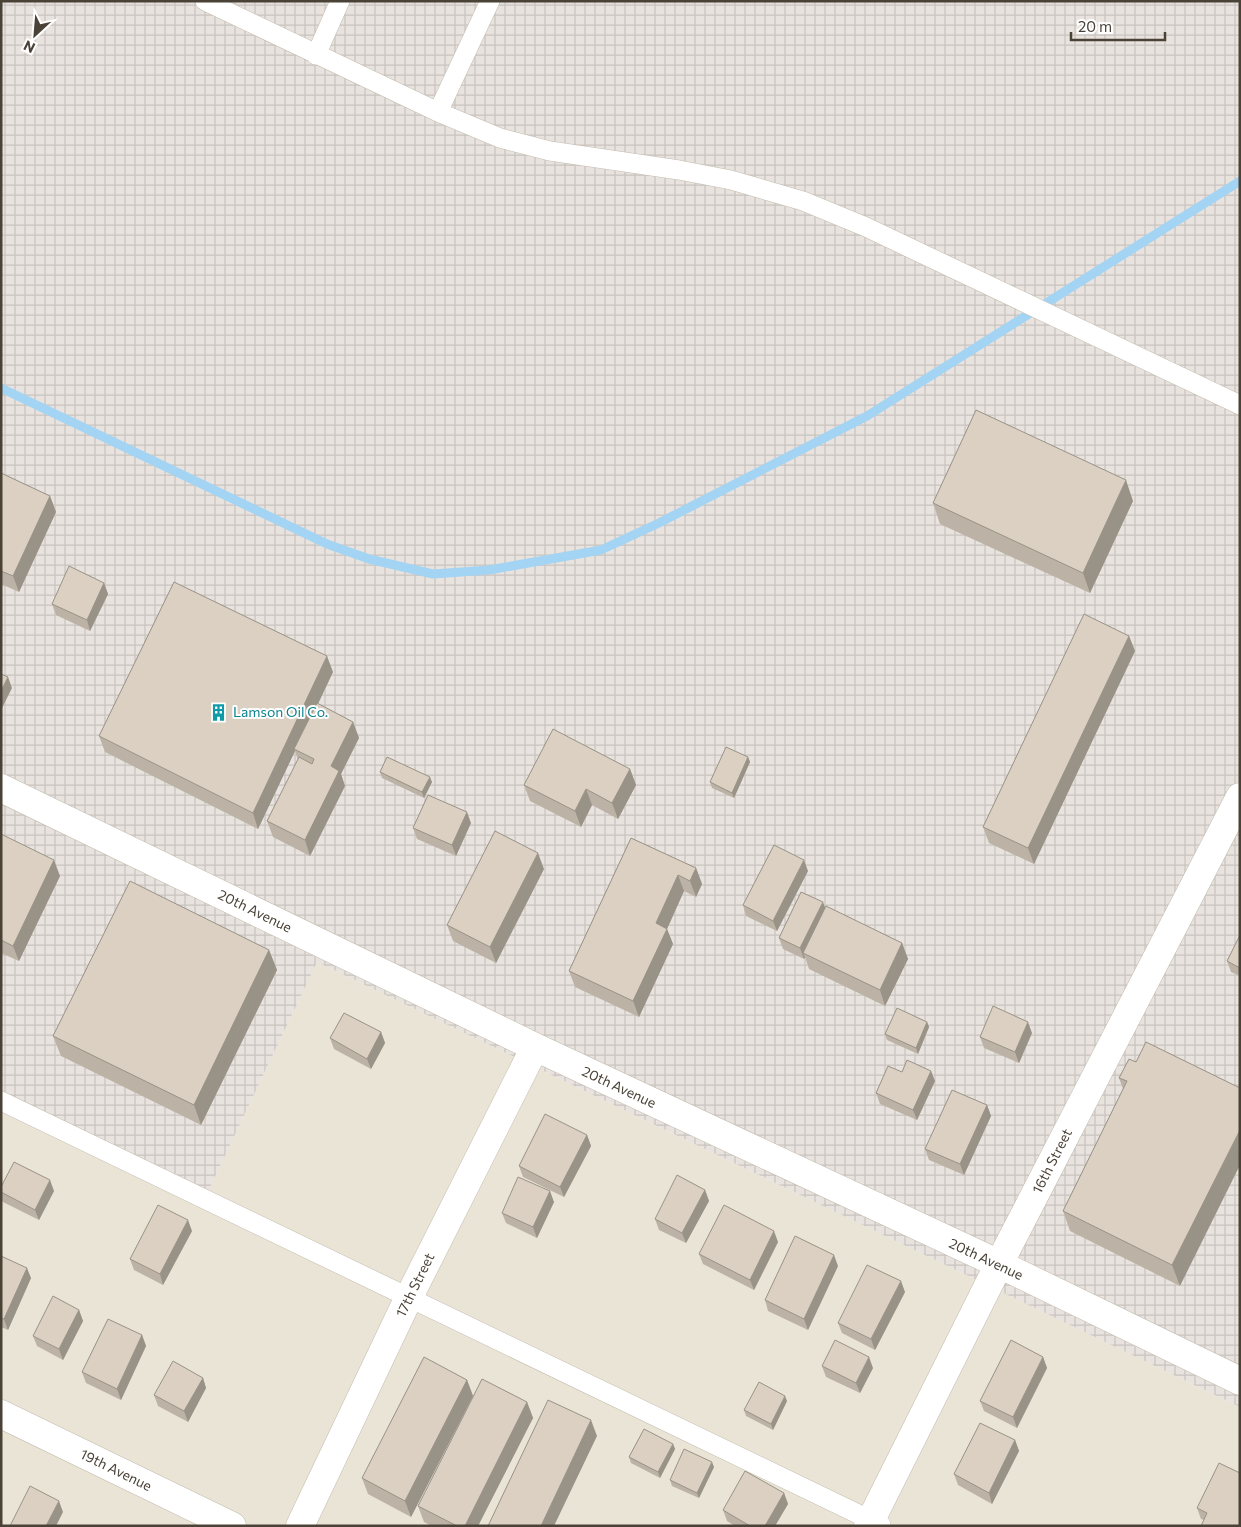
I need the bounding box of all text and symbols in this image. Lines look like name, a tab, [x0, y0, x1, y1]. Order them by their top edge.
north arrow	[10, 10, 60, 60]
scale bar	[1071, 10, 1165, 42]
text: 20 m	[1078, 17, 1112, 35]
text: N	[21, 37, 38, 57]
building icon: Lamson Oil Co.	[209, 702, 229, 722]
place label: Lamson Oil Co.	[233, 703, 328, 720]
street label: 20th Avenue	[216, 885, 295, 936]
street label: 20th Avenue	[579, 1062, 659, 1111]
street label: 16th Street	[1028, 1125, 1075, 1196]
street label: 20th Avenue	[946, 1234, 1026, 1283]
street label: 17th Street	[392, 1250, 438, 1320]
street label: 19th Avenue	[78, 1445, 155, 1494]

